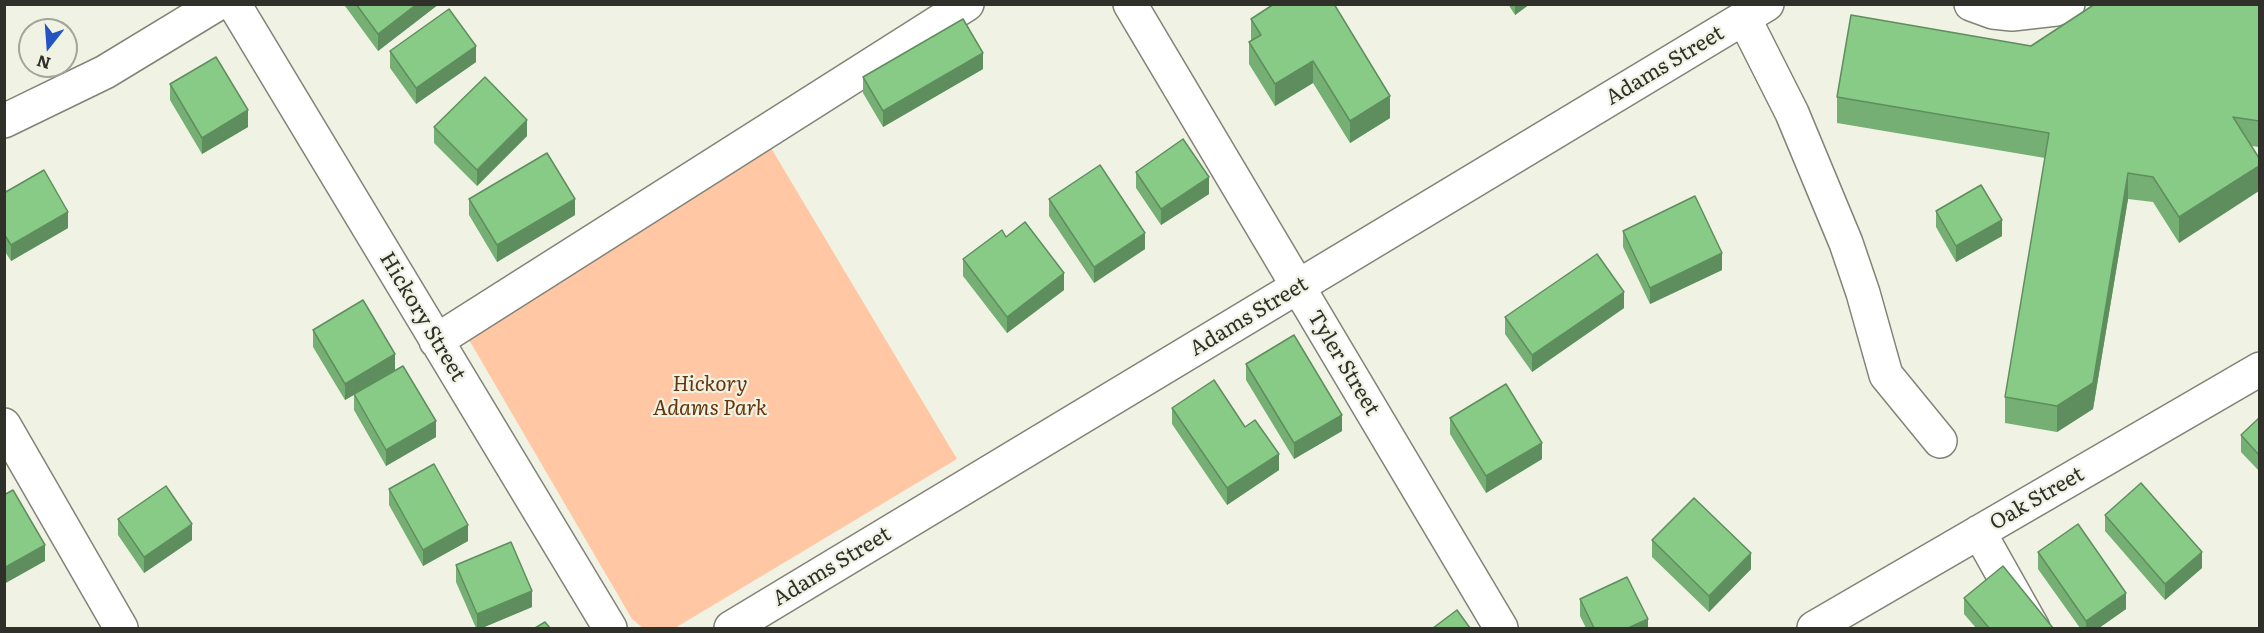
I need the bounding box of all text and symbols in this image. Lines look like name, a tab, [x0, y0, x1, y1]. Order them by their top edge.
north arrow	[18, 18, 78, 78]
street label: Adams Street	[1601, 21, 1729, 111]
text: N	[33, 50, 53, 77]
street label: Hickory Street	[374, 248, 470, 386]
street label: Adams Street	[1185, 272, 1313, 362]
street label: Tyler Street	[1302, 306, 1384, 420]
park label: Hickory Adams Park	[653, 372, 767, 422]
street label: Oak Street	[1986, 462, 2088, 536]
street label: Adams Street	[768, 522, 896, 612]

